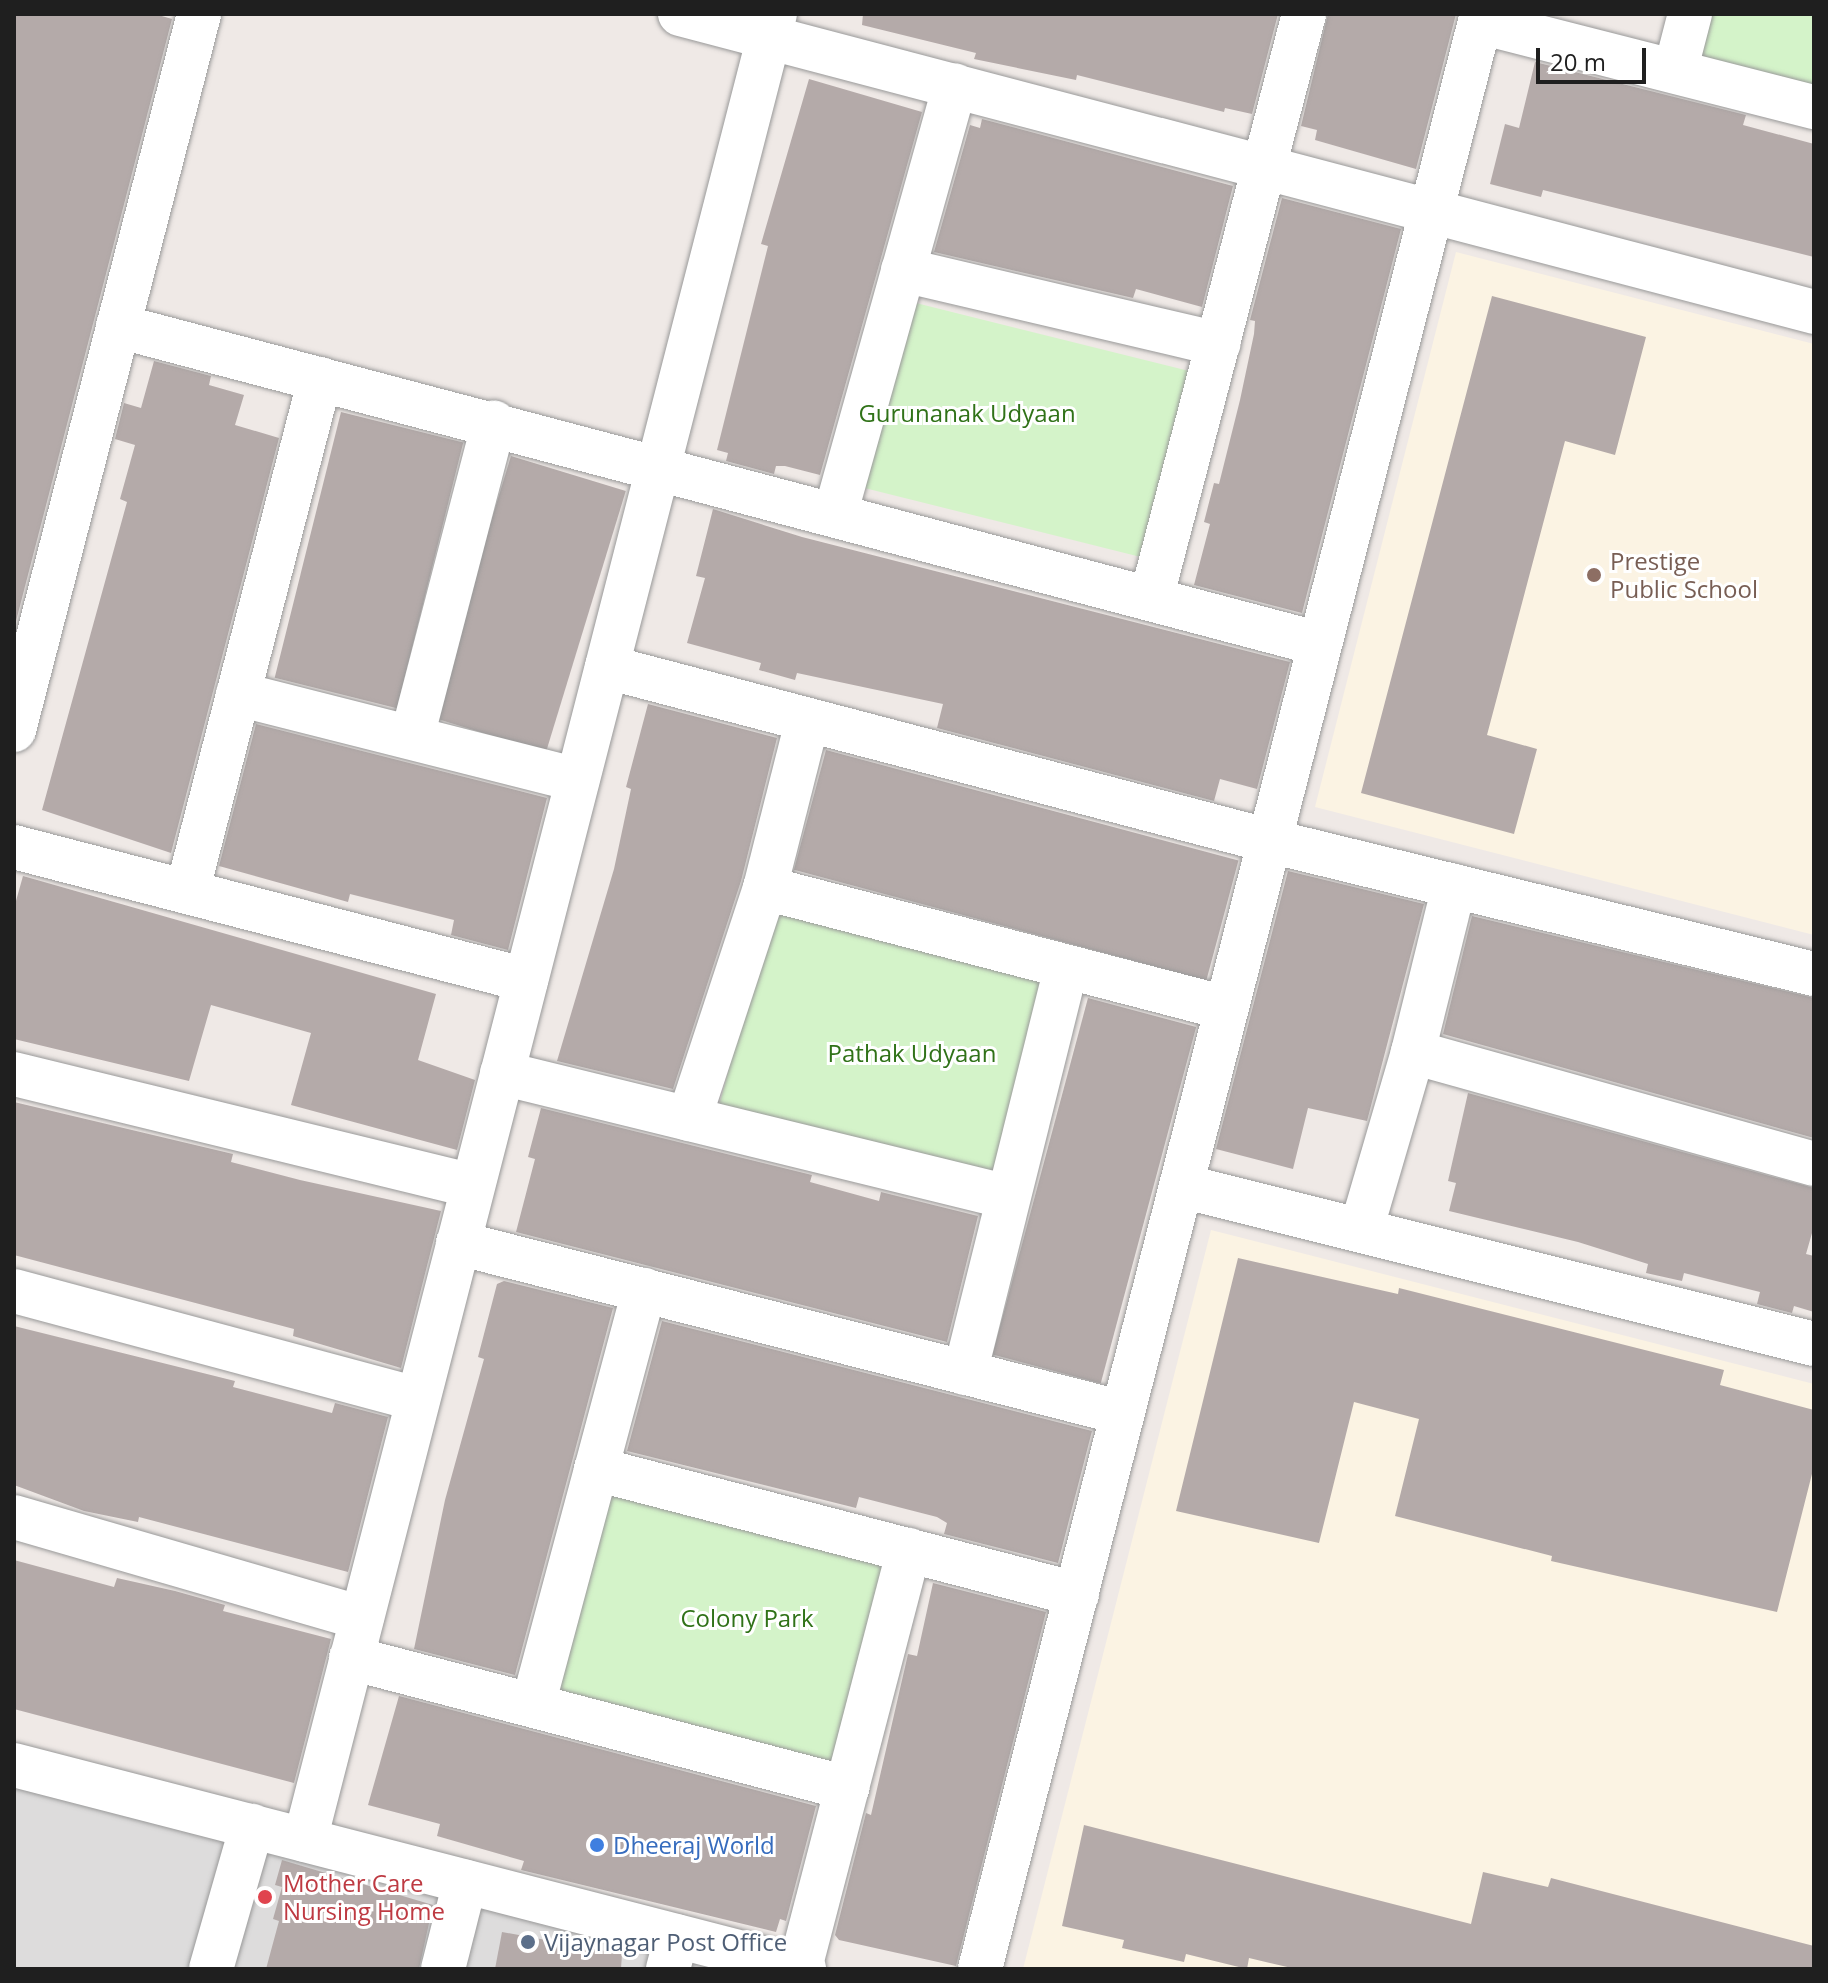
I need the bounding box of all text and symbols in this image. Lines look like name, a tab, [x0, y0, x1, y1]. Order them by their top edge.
scale bar	[1540, 32, 1650, 82]
text: 20 m	[1550, 45, 1606, 78]
park label: Gurunanak Udyaan	[858, 399, 1076, 427]
place label: Prestige Public School	[1610, 547, 1758, 603]
marker: Prestige Public School	[1585, 566, 1603, 584]
park label: Pathak Udyaan	[828, 1039, 996, 1067]
park label: Colony Park	[680, 1604, 814, 1632]
place label: Dheeraj World	[613, 1831, 775, 1859]
marker: Dheeraj World	[588, 1836, 606, 1854]
place label: Mother Care Nursing Home	[283, 1869, 445, 1925]
marker: Mother Care Nursing Home	[254, 1886, 276, 1908]
place label: Vijaynagar Post Office	[544, 1928, 787, 1956]
marker: Vijaynagar Post Office	[519, 1933, 537, 1951]

